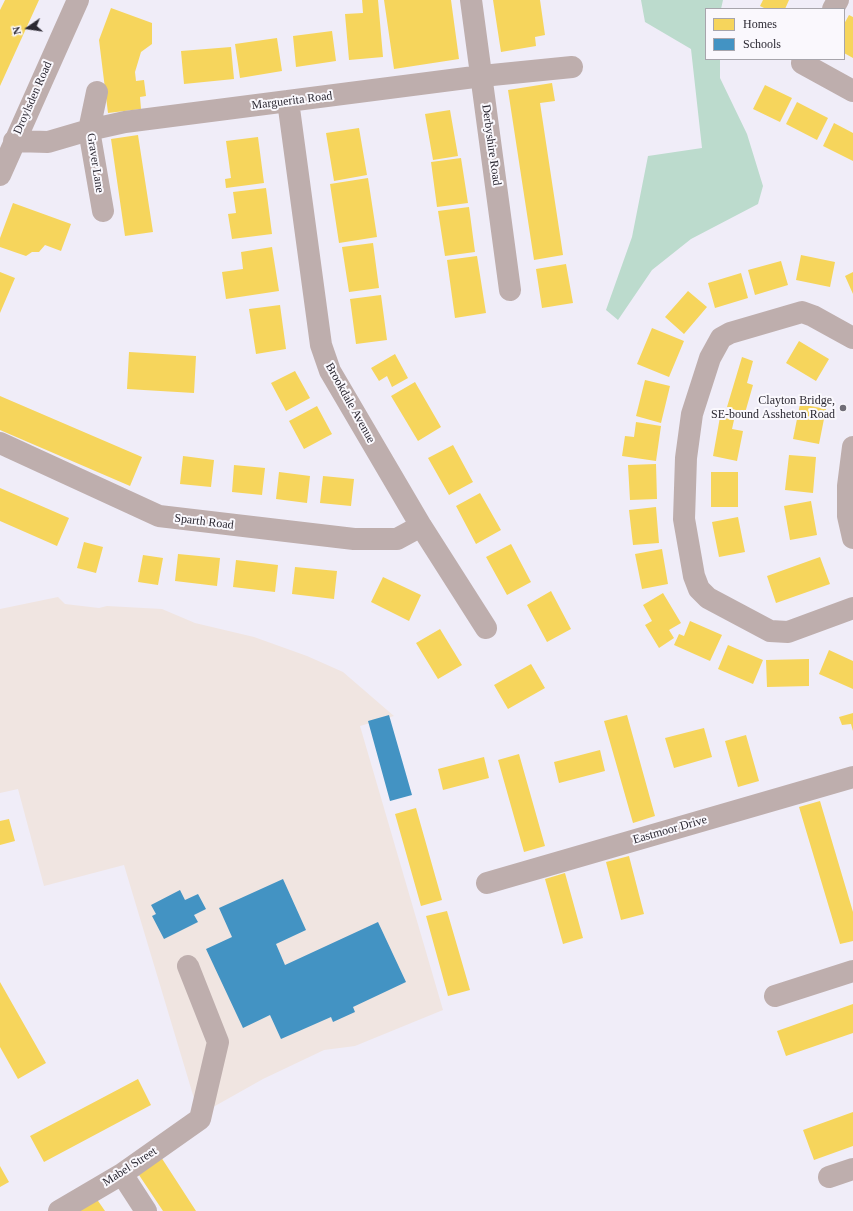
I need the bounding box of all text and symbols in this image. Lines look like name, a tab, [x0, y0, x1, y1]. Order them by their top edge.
north arrow	[8, 8, 48, 48]
legend	[705, 8, 845, 60]
text: Homes	[743, 17, 777, 31]
text: N	[10, 25, 23, 36]
text: Schools	[743, 37, 781, 51]
street label: Droylsden Road	[10, 59, 56, 137]
street label: Marguerita Road	[251, 89, 333, 113]
street label: Derbyshire Road	[478, 104, 504, 186]
street label: Graver Lane	[83, 132, 107, 194]
street label: Brookdale Avenue	[322, 360, 378, 446]
place label: Clayton Bridge, SE-bound Assheton Road	[711, 394, 835, 422]
marker: Clayton Bridge, SE-bound Assheton Road	[838, 403, 848, 413]
street label: Sparth Road	[174, 511, 234, 533]
street label: Eastmoor Drive	[631, 813, 709, 847]
street label: Mabel Street	[100, 1144, 160, 1190]

